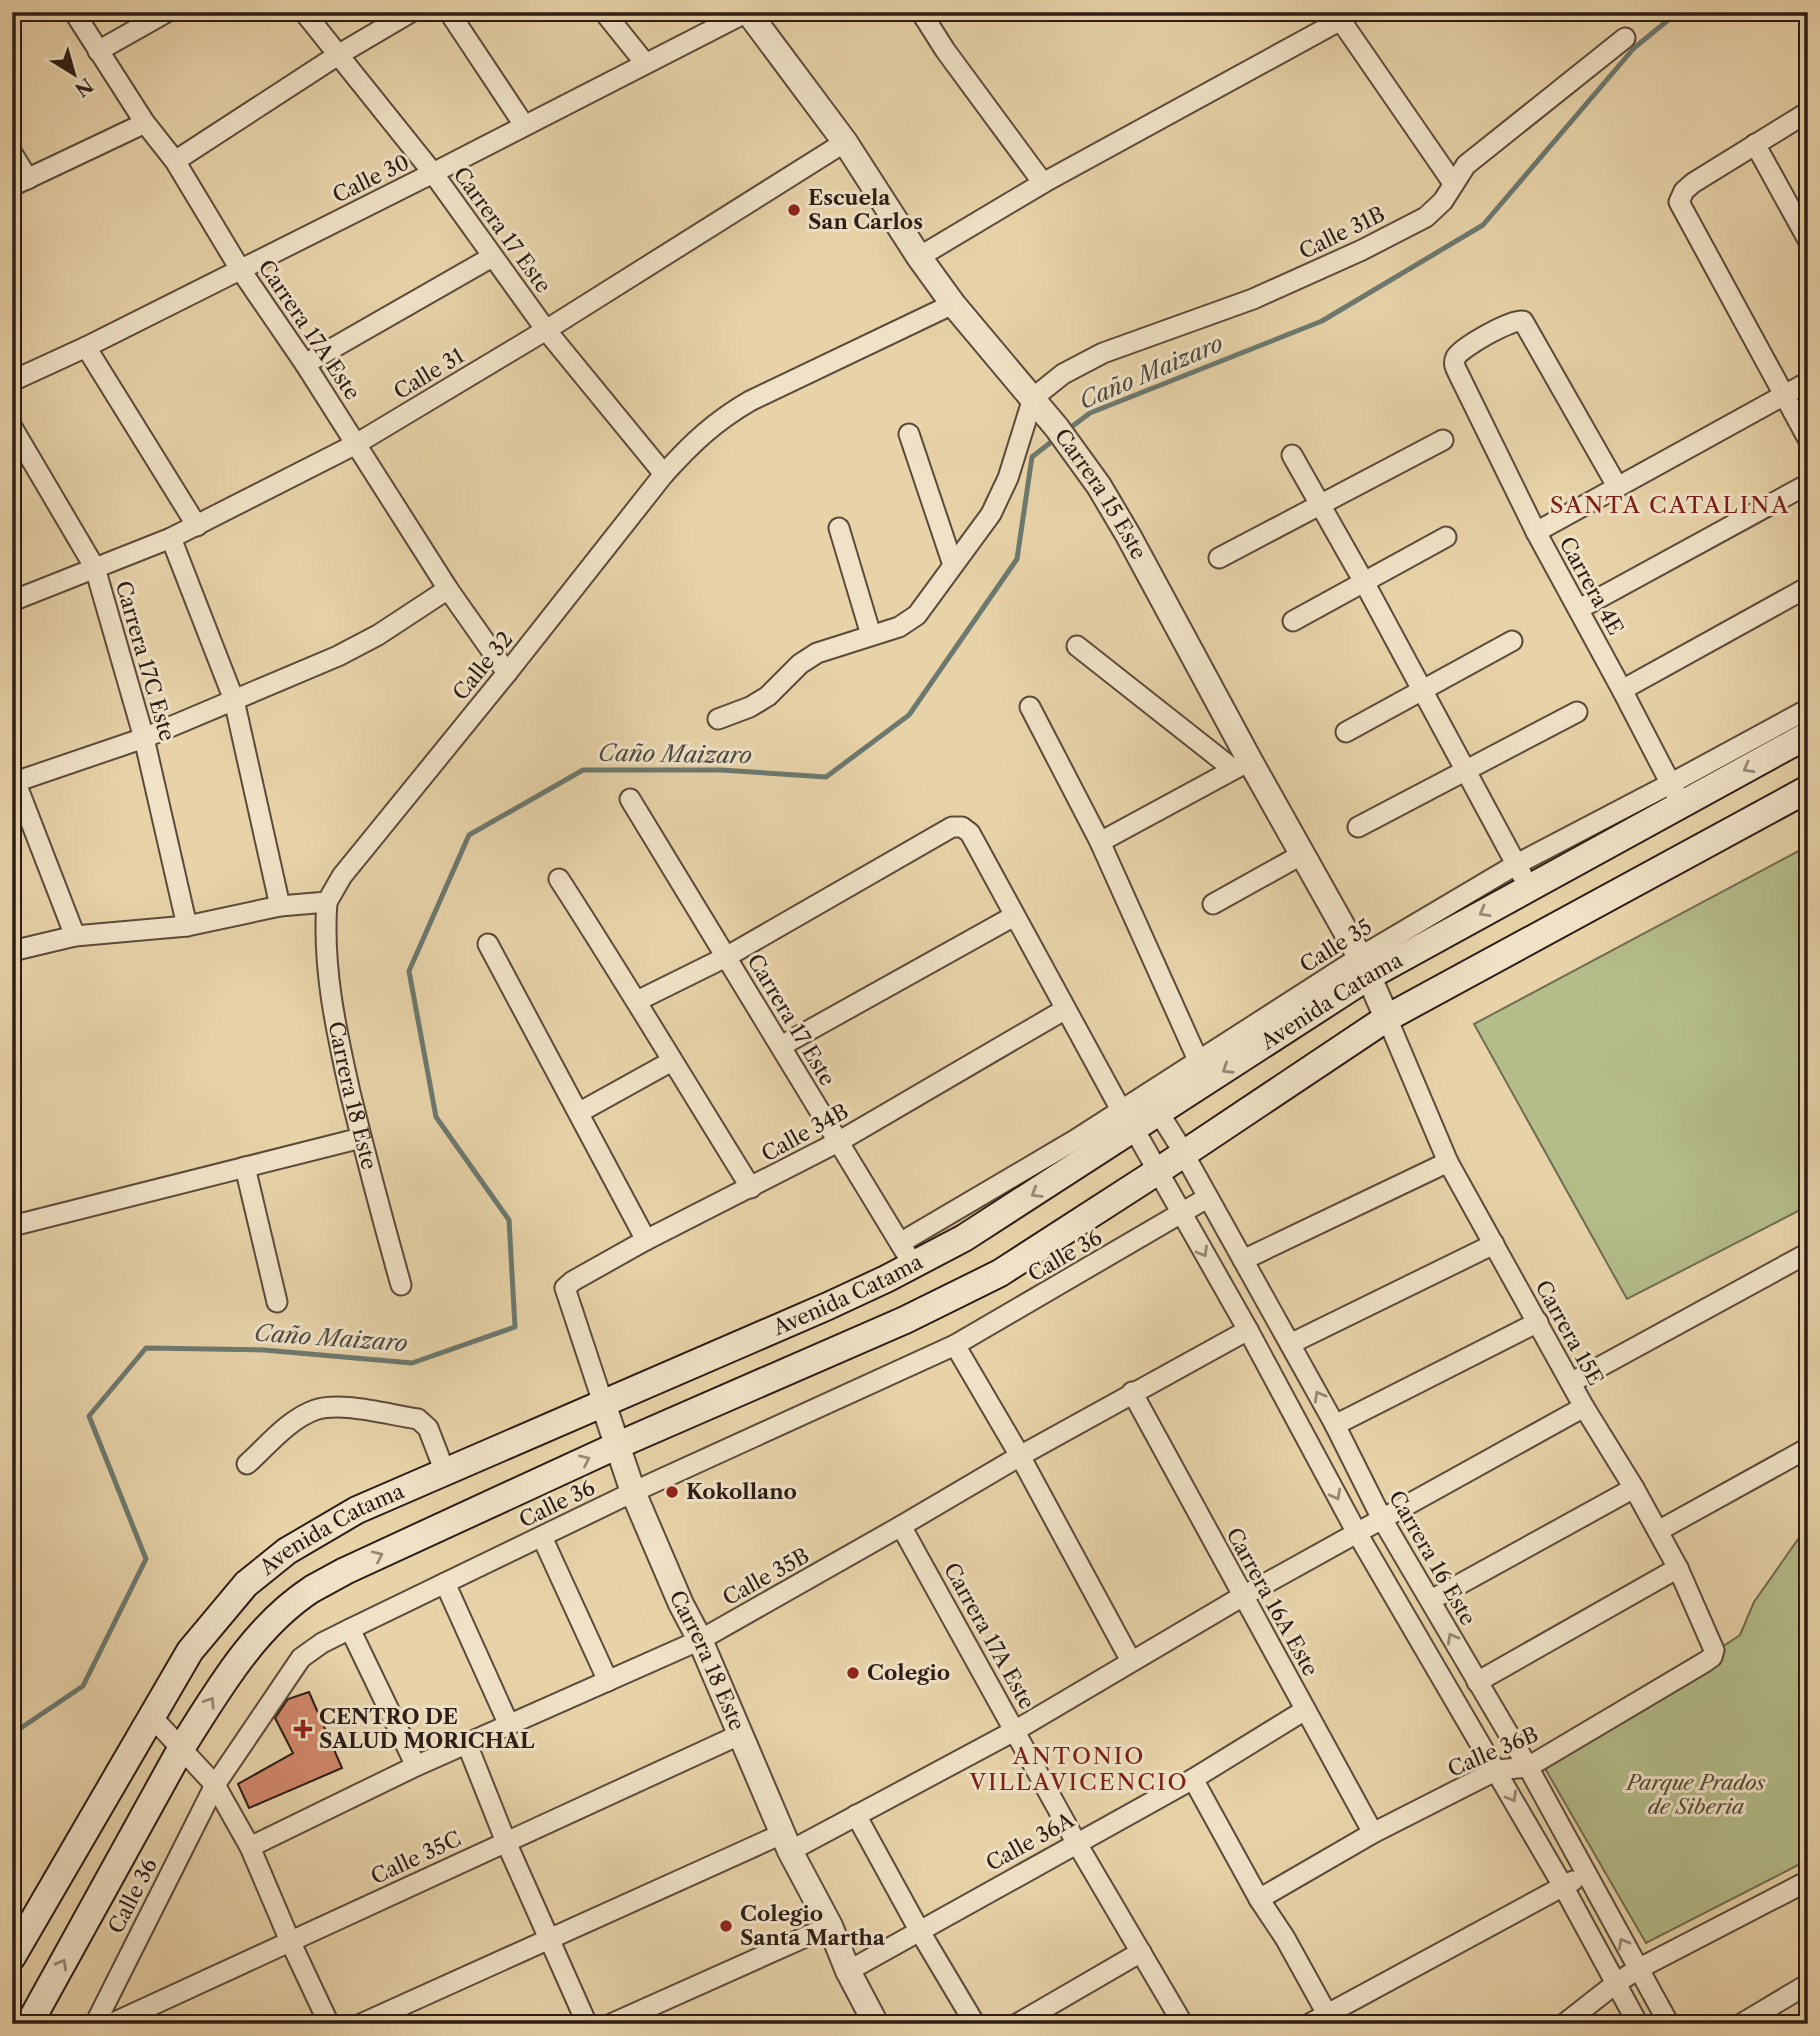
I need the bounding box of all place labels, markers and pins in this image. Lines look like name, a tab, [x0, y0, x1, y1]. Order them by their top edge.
place label: Escuela San Carlos	[808, 185, 923, 234]
marker: Escuela San Carlos	[786, 202, 802, 218]
place label: Kokollano	[686, 1479, 797, 1504]
marker: Kokollano	[664, 1484, 680, 1500]
place label: Colegio	[867, 1660, 950, 1685]
marker: Colegio	[845, 1665, 861, 1681]
place label: CENTRO DE SALUD MORICHAL	[319, 1704, 535, 1753]
marker: CENTRO DE SALUD MORICHAL	[293, 1719, 313, 1739]
place label: Colegio Santa Martha	[740, 1901, 886, 1950]
marker: Colegio Santa Martha	[718, 1918, 734, 1934]

